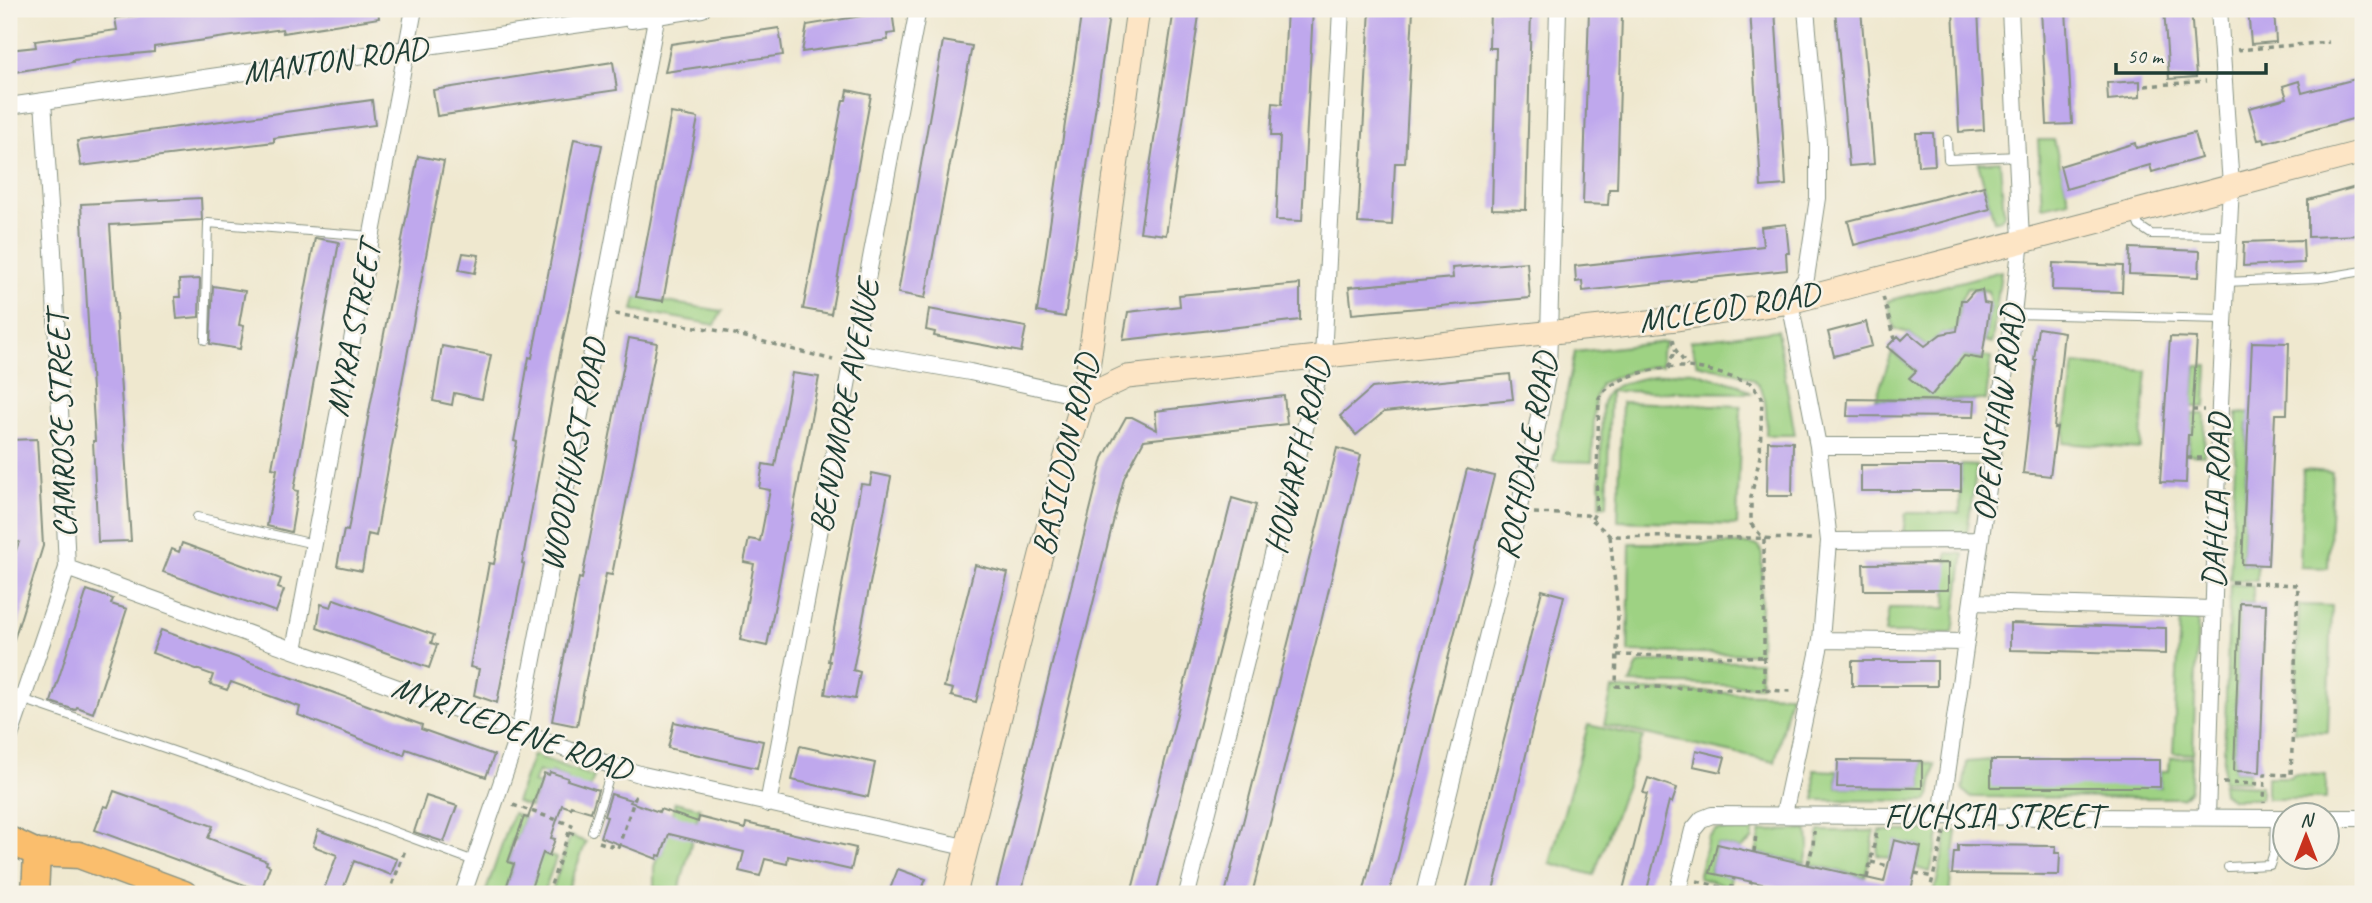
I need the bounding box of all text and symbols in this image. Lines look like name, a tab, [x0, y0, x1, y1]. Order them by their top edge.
street label: MANTON ROAD	[240, 26, 433, 94]
scale bar	[2116, 32, 2267, 76]
text: 50 m	[2127, 43, 2165, 69]
street label: MYRA STREET	[315, 231, 392, 420]
street label: BENDMORE AVENUE	[799, 272, 890, 536]
street label: MCLEOD ROAD	[1636, 272, 1825, 342]
street label: OPENSHAW ROAD	[1962, 299, 2034, 524]
street label: CAMROSE STREET	[36, 303, 86, 539]
street label: WOODHURST ROAD	[530, 333, 617, 575]
street label: ROCHDALE ROAD	[1485, 346, 1567, 563]
street label: BASILDON ROAD	[1021, 347, 1109, 560]
street label: HOWARTH ROAD	[1254, 351, 1341, 558]
street label: DAHLIA ROAD	[2192, 410, 2240, 589]
street label: MYRTLEDENE ROAD	[387, 665, 640, 792]
street label: FUCHSIA STREET	[1884, 795, 2110, 837]
north arrow	[2270, 802, 2340, 872]
text: N	[2300, 808, 2315, 832]

